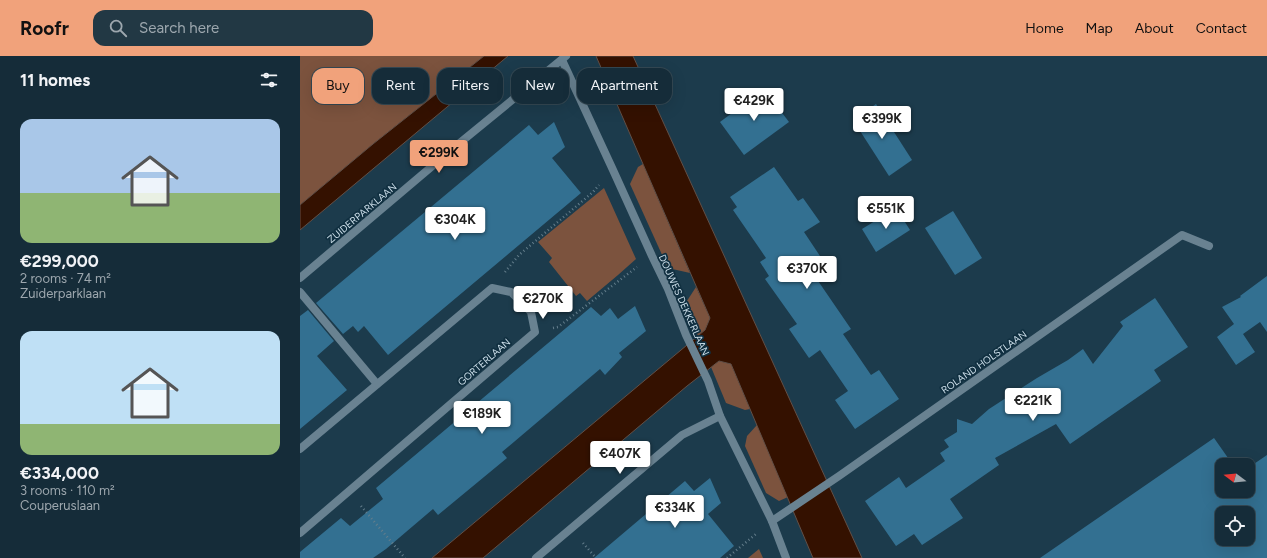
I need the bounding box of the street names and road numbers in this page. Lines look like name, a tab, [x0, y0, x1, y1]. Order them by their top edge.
street label: ZUIDERPARKLAAN	[325, 180, 399, 246]
street label: DOUWES DEKKERLAAN	[656, 252, 712, 358]
street label: ROLAND HOLSTLAAN	[939, 328, 1029, 396]
street label: GORTERLAAN	[455, 336, 513, 388]

